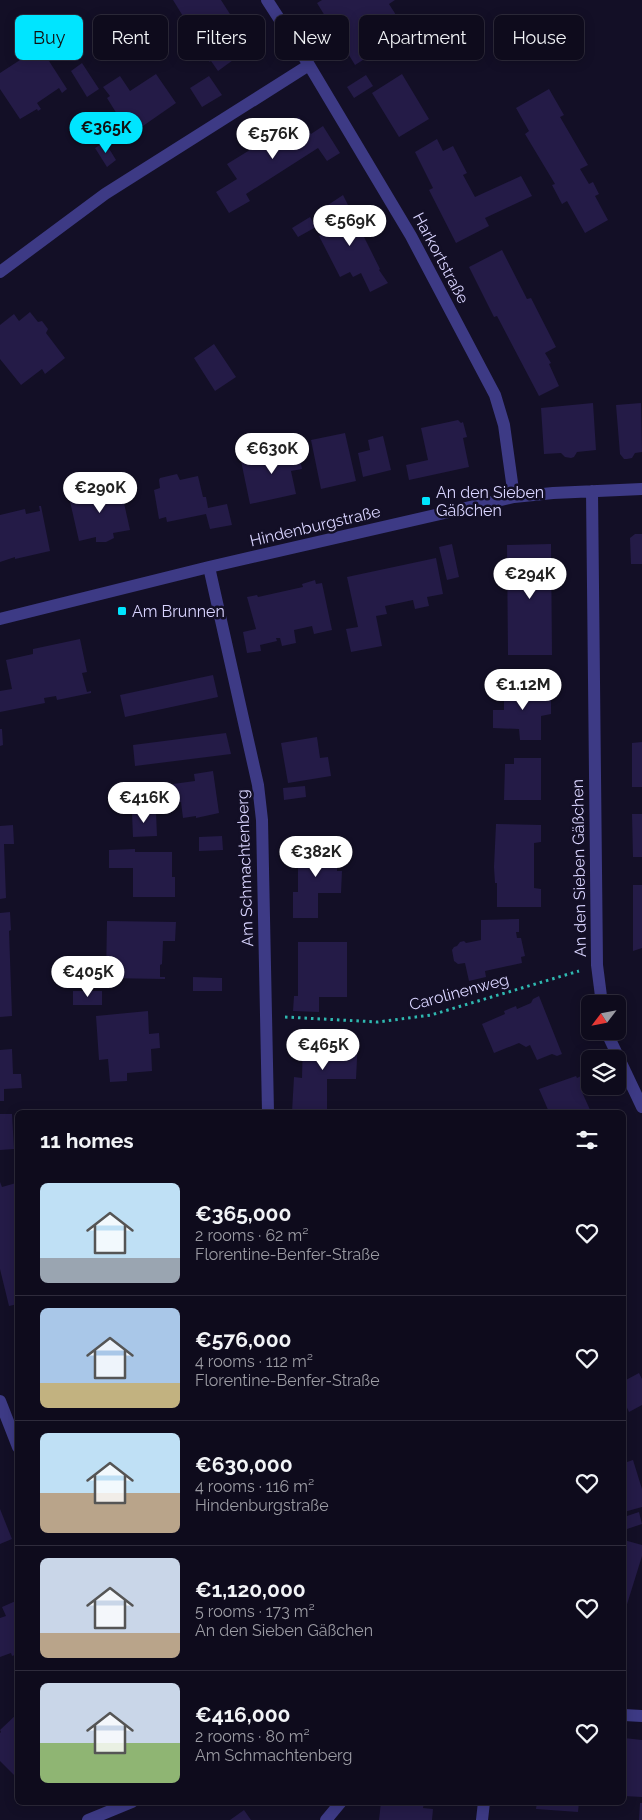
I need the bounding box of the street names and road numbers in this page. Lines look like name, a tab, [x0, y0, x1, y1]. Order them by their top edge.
street label: Harkortstraße	[409, 209, 473, 307]
street label: Hindenburgstraße	[248, 502, 382, 550]
street label: An den Sieben Gäßchen	[568, 779, 590, 957]
street label: Am Schmachtenberg	[233, 789, 257, 947]
street label: Carolinenweg	[407, 970, 511, 1014]

